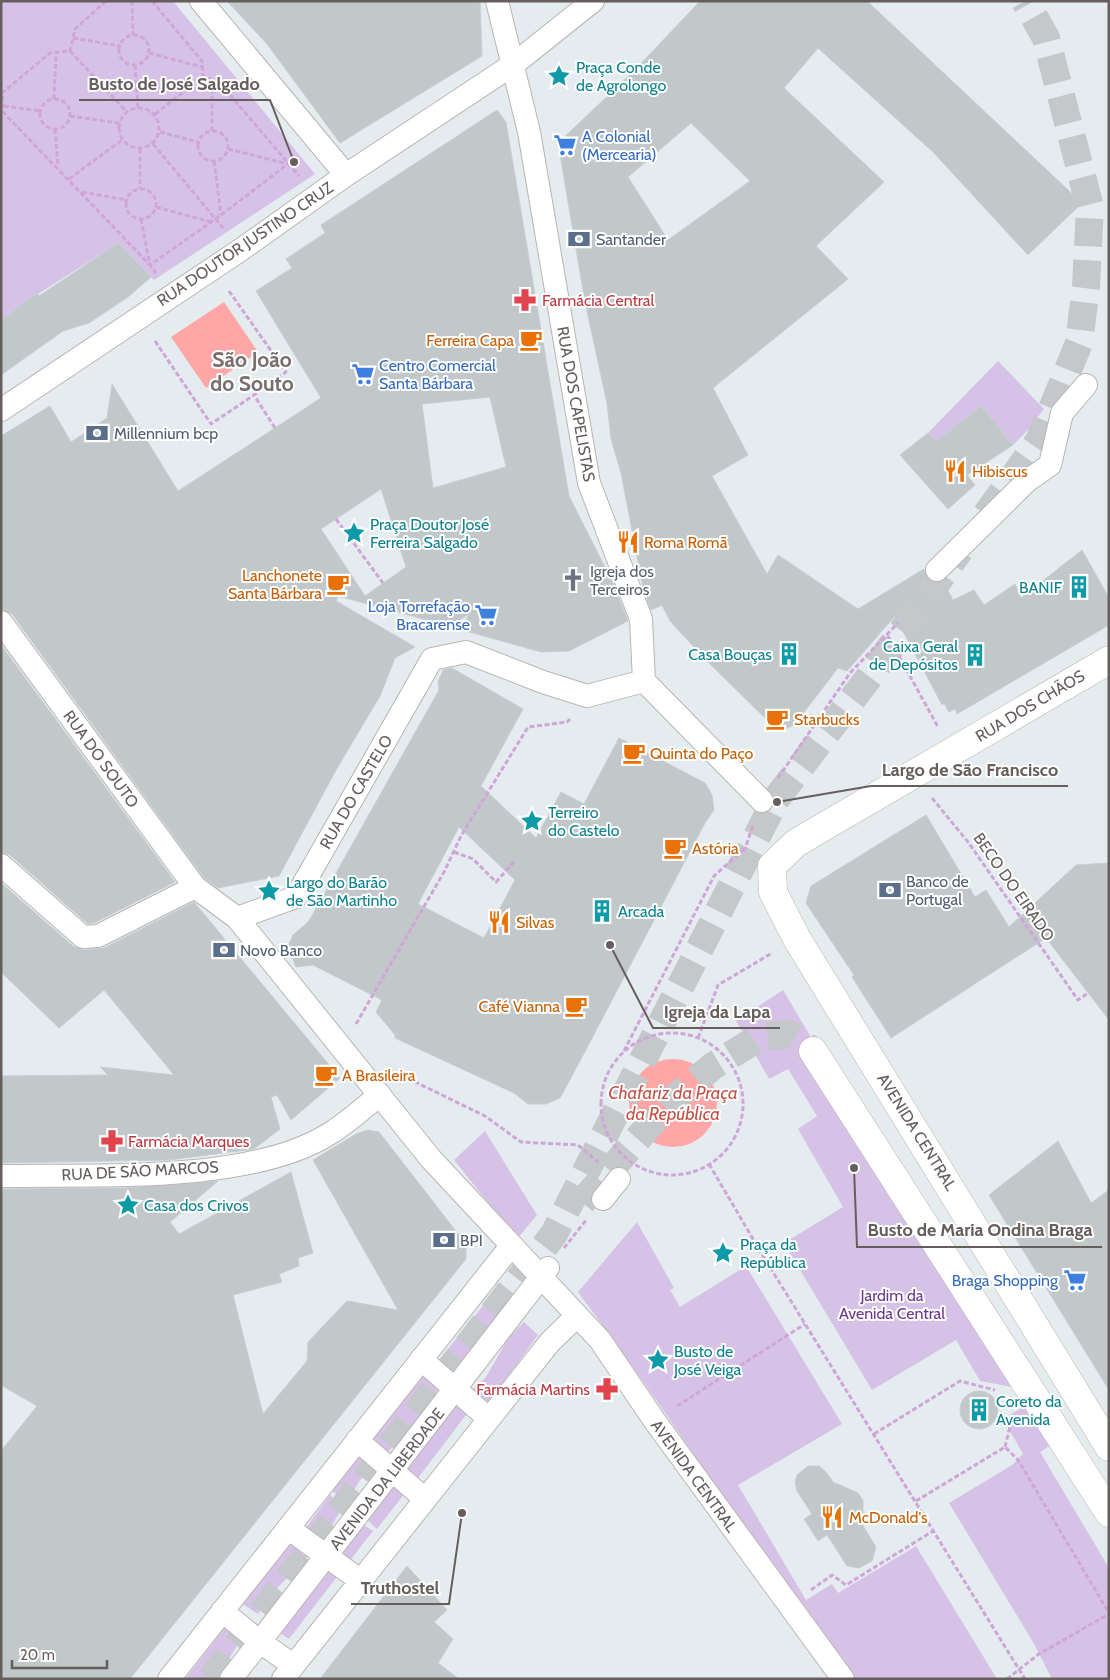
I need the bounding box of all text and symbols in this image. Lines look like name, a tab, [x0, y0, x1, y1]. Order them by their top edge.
place label: Praça Conde de Agrolongo	[576, 58, 666, 95]
place icon: Praça Conde de Agrolongo	[546, 63, 572, 89]
callout: Busto de José Salgado	[79, 67, 270, 100]
text: Busto de José Salgado	[88, 73, 260, 95]
place label: A Colonial (Mercearia)	[582, 127, 657, 164]
supermarket icon: A Colonial (Mercearia)	[552, 132, 578, 158]
street label: RUA DOUTOR JUSTINO CRUZ	[153, 178, 337, 310]
bank icon: Santander	[566, 226, 592, 252]
place label: Santander	[596, 230, 667, 249]
pharmacy icon: Farmácia Central	[512, 287, 538, 313]
place label: Farmácia Central	[542, 291, 654, 310]
street label: RUA DOS CAPELISTAS	[553, 325, 599, 483]
cafe icon: Ferreira Capa	[518, 327, 544, 353]
place label: Ferreira Capa	[426, 331, 514, 350]
district label: São João do Souto	[210, 347, 294, 396]
place label: Centro Comercial Santa Bárbara	[379, 356, 496, 393]
supermarket icon: Centro Comercial Santa Bárbara	[350, 361, 376, 387]
bank icon: Millennium bcp	[84, 420, 110, 446]
place label: Millennium bcp	[114, 424, 218, 443]
restaurant icon: Hibiscus	[942, 458, 968, 484]
place label: Hibiscus	[972, 462, 1028, 481]
place label: Praça Doutor José Ferreira Salgado	[370, 515, 489, 552]
place icon: Praça Doutor José Ferreira Salgado	[341, 520, 367, 546]
restaurant icon: Roma Romã	[615, 529, 641, 555]
place label: Roma Romã	[644, 533, 728, 552]
place label: Igreja dos Terceiros	[590, 562, 654, 599]
place label: Lanchonete Santa Bárbara	[228, 566, 322, 603]
church icon: Igreja dos Terceiros	[560, 567, 586, 593]
cafe icon: Lanchonete Santa Bárbara	[325, 571, 351, 597]
building icon: BANIF	[1066, 574, 1092, 600]
place label: BANIF	[1019, 578, 1063, 597]
place label: Loja Torrefação Bracarense	[368, 597, 470, 634]
supermarket icon: Loja Torrefação Bracarense	[473, 602, 499, 628]
place label: Caixa Geral de Depósitos	[869, 637, 958, 674]
building icon: Casa Bouças	[776, 641, 802, 667]
building icon: Caixa Geral de Depósitos	[962, 642, 988, 668]
place label: Casa Bouças	[688, 645, 772, 664]
street label: RUA DOS CHÃOS	[972, 666, 1088, 746]
cafe icon: Starbucks	[764, 706, 790, 732]
street label: RUA DO SOUTO	[59, 707, 143, 811]
place label: Starbucks	[794, 710, 860, 729]
street label: RUA DO CASTELO	[316, 732, 396, 852]
cafe icon: Quinta do Paço	[621, 740, 647, 766]
place label: Quinta do Paço	[650, 744, 754, 763]
callout: Largo de São Francisco	[871, 753, 1068, 786]
text: Largo de São Francisco	[882, 759, 1058, 781]
place label: Terreiro do Castelo	[548, 803, 620, 840]
place icon: Terreiro do Castelo	[519, 808, 545, 834]
street label: BECO DO EIRADO	[970, 829, 1058, 945]
cafe icon: Astória	[662, 835, 688, 861]
place label: Astória	[692, 839, 739, 858]
place label: Banco de Portugal	[906, 872, 969, 909]
place label: Largo do Barão de São Martinho	[286, 873, 397, 910]
bank icon: Banco de Portugal	[877, 877, 903, 903]
place icon: Largo do Barão de São Martinho	[256, 878, 282, 904]
building icon: Arcada	[589, 898, 615, 924]
place label: Arcada	[618, 902, 665, 921]
restaurant icon: Silvas	[486, 909, 512, 935]
place label: Silvas	[516, 913, 555, 932]
bank icon: Novo Banco	[211, 937, 237, 963]
place label: Novo Banco	[240, 941, 322, 960]
cafe icon: Café Vianna	[563, 993, 589, 1019]
callout: Igreja da Lapa	[653, 995, 780, 1028]
place label: Café Vianna	[479, 997, 560, 1016]
text: Igreja da Lapa	[664, 1001, 770, 1023]
cafe icon: A Brasileira	[313, 1062, 339, 1088]
place label: A Brasileira	[342, 1066, 416, 1085]
street label: AVENIDA CENTRAL	[873, 1070, 961, 1194]
water label: Chafariz da Praça da República	[608, 1082, 738, 1125]
pharmacy icon: Farmácia Marques	[99, 1128, 125, 1154]
place label: Farmácia Marques	[128, 1132, 250, 1151]
street label: RUA DE SÃO MARCOS	[61, 1157, 219, 1185]
place icon: Casa dos Crivos	[115, 1192, 141, 1218]
place label: Casa dos Crivos	[144, 1196, 249, 1215]
callout: Busto de Maria Ondina Braga	[857, 1214, 1102, 1247]
text: Busto de Maria Ondina Braga	[868, 1219, 1092, 1241]
bank icon: BPI	[431, 1227, 457, 1253]
place label: BPI	[460, 1231, 483, 1250]
place label: Praça da República	[740, 1235, 806, 1272]
place icon: Praça da República	[710, 1240, 736, 1266]
supermarket icon: Braga Shopping	[1062, 1267, 1088, 1293]
place label: Braga Shopping	[952, 1271, 1059, 1290]
park label: Jardim da Avenida Central	[839, 1286, 945, 1323]
place label: Busto de José Veiga	[673, 1342, 741, 1379]
place icon: Busto de José Veiga	[645, 1347, 671, 1373]
pharmacy icon: Farmácia Martins	[594, 1376, 620, 1402]
place label: Farmácia Martins	[476, 1380, 590, 1399]
place label: Coreto da Avenida	[996, 1392, 1062, 1429]
building icon: Coreto da Avenida	[966, 1397, 992, 1423]
street label: AVENIDA DA LIBERDADE	[326, 1404, 448, 1554]
street label: AVENIDA CENTRAL	[647, 1416, 741, 1536]
restaurant icon: McDonald's	[819, 1504, 845, 1530]
place label: McDonald's	[849, 1508, 928, 1527]
callout: Truthostel	[351, 1571, 449, 1604]
text: Truthostel	[361, 1577, 440, 1599]
scale bar	[12, 1638, 108, 1670]
text: 20 m	[20, 1646, 55, 1664]

